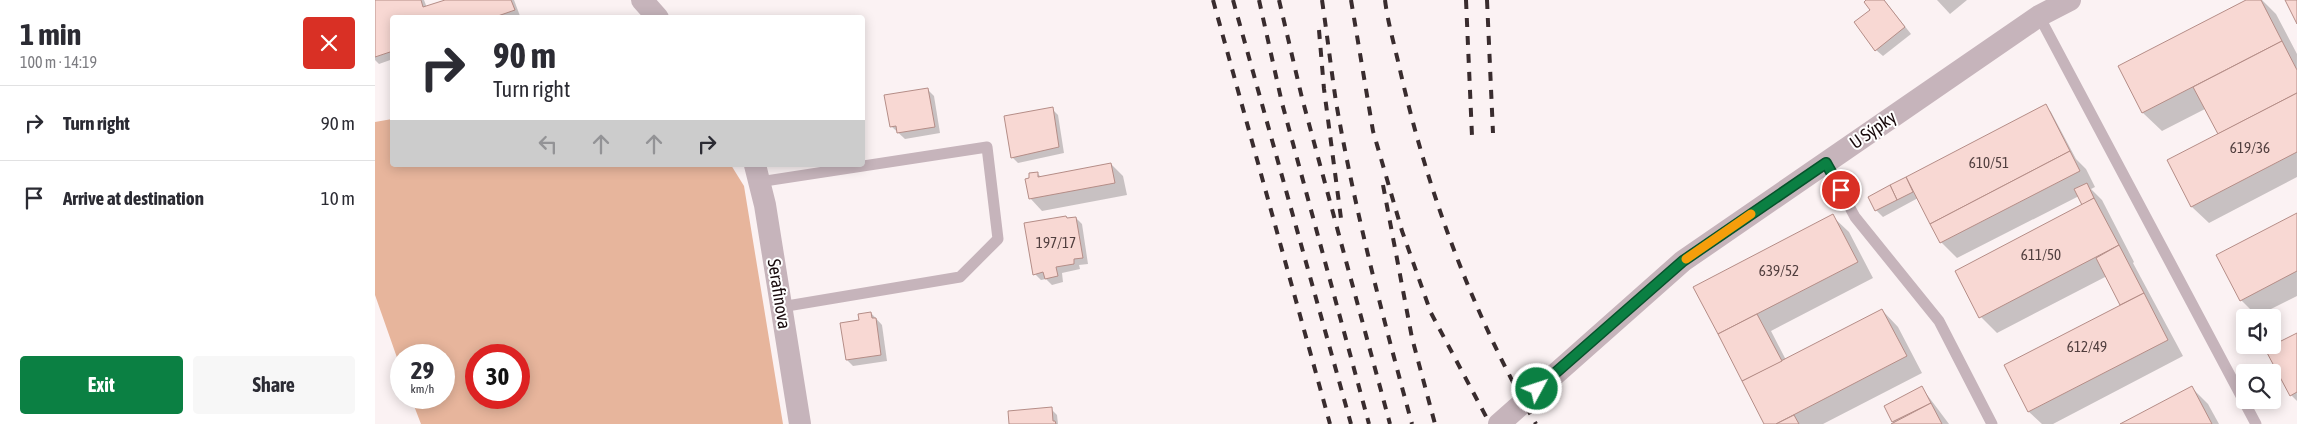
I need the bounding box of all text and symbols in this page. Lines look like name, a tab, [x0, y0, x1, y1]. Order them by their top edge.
text: 1 min	[20, 17, 81, 51]
button: close	[303, 17, 355, 69]
icon: right	[410, 35, 475, 100]
text: 90 m	[493, 35, 556, 75]
text: 100 m · 14:19	[20, 53, 97, 71]
text: Turn right	[493, 76, 570, 102]
street label: U Sýpky	[1845, 106, 1900, 153]
icon: right	[20, 109, 48, 137]
text: Turn right	[63, 112, 130, 134]
text: 90 m	[321, 112, 355, 134]
icon: left	[534, 130, 562, 158]
icon: ahead	[587, 130, 615, 158]
icon: ahead	[640, 130, 668, 158]
icon: right	[693, 130, 721, 158]
house number: 619/36	[2230, 139, 2270, 156]
house number: 610/51	[1969, 154, 2009, 171]
pin	[1820, 169, 1862, 211]
icon: arrive	[1827, 176, 1855, 204]
icon: arrive	[20, 184, 48, 212]
text: Arrive at destination	[63, 187, 204, 209]
text: 10 m	[321, 187, 355, 209]
house number: 197/17	[1036, 234, 1076, 251]
house number: 611/50	[2021, 246, 2061, 263]
street label: Serafinova	[764, 257, 795, 331]
house number: 639/52	[1759, 262, 1799, 279]
map controls	[2236, 309, 2281, 409]
button: sound	[2236, 309, 2281, 354]
house number: 612/49	[2067, 338, 2107, 355]
speed limit sign: 30	[465, 344, 530, 409]
button: Exit	[20, 356, 183, 414]
button: Share	[193, 356, 355, 414]
text: 29	[411, 356, 434, 384]
position arrow	[1510, 362, 1562, 414]
button: search	[2236, 364, 2281, 409]
text: km/h	[411, 382, 434, 396]

